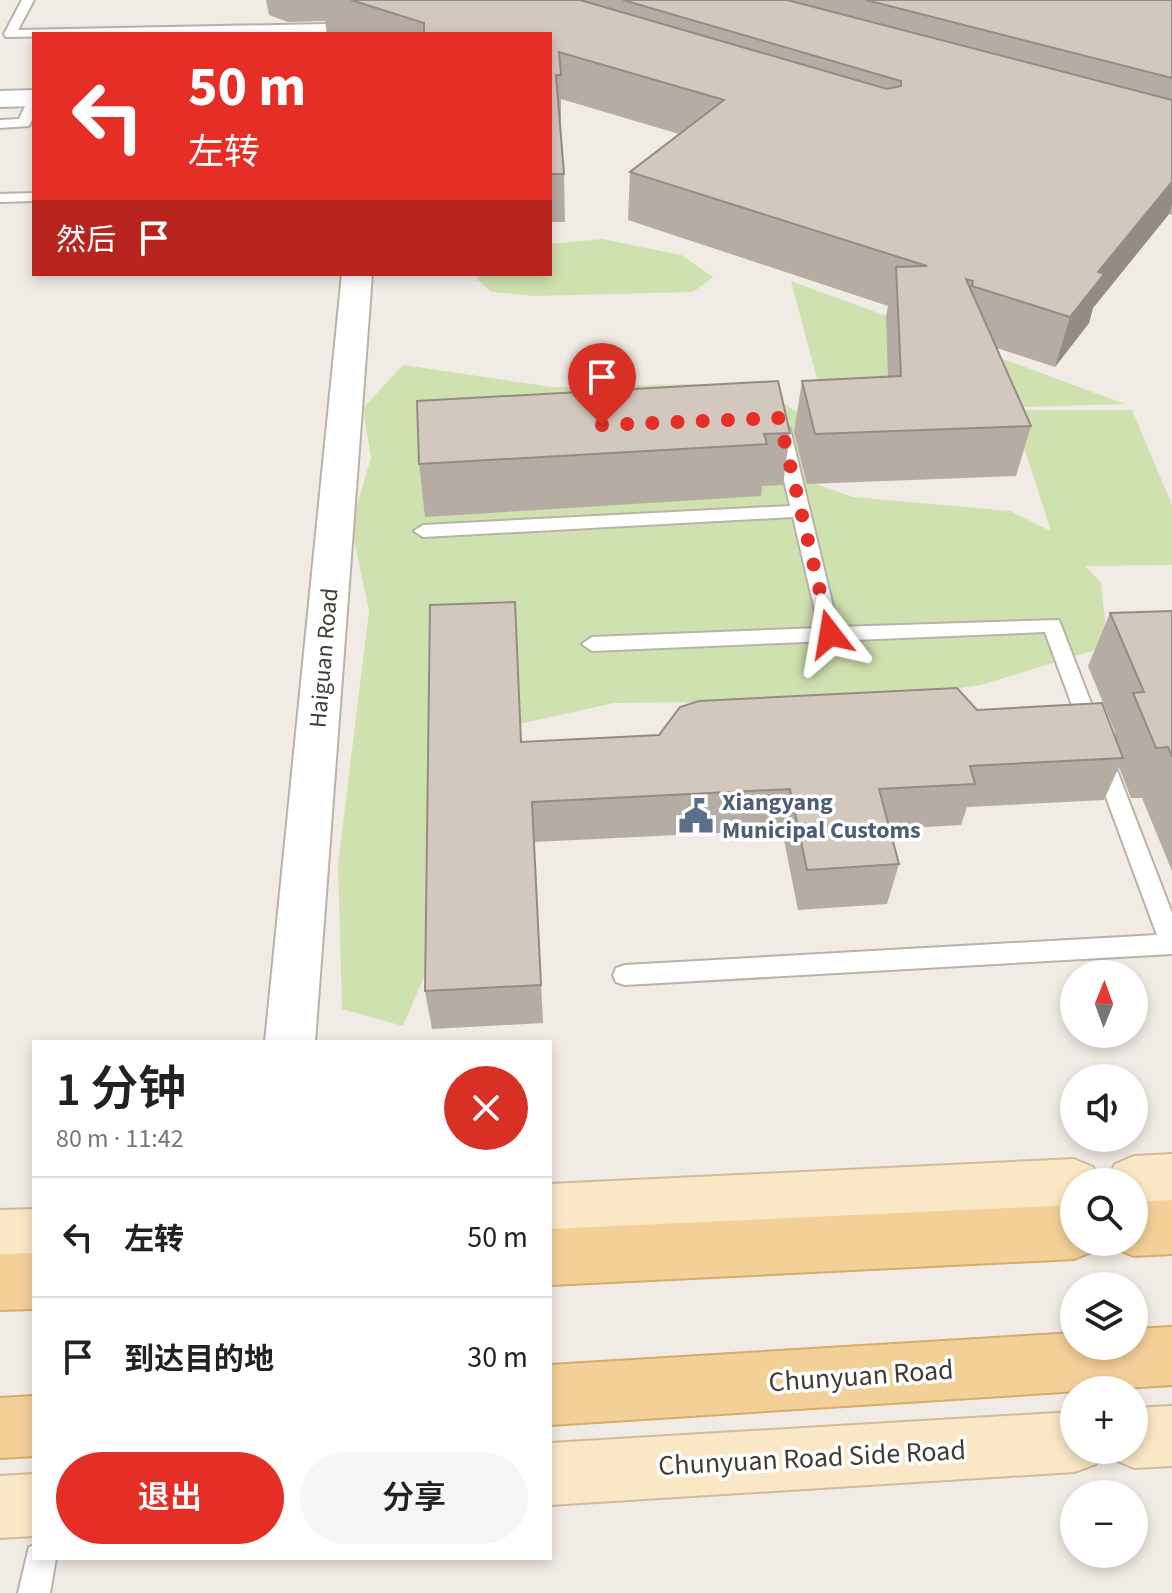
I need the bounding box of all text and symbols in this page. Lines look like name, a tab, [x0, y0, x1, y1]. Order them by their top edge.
text: 50 m	[188, 48, 306, 127]
icon: left	[56, 64, 160, 168]
text: 左转	[188, 127, 260, 178]
icon: arrive	[132, 216, 176, 260]
text: 然后	[56, 219, 116, 262]
pin	[568, 343, 636, 425]
icon: arrive	[580, 355, 624, 399]
street label: Haiguan Road	[300, 587, 348, 729]
position arrow	[788, 592, 872, 676]
place label: Xiangyang Municipal Customs	[722, 785, 921, 848]
public building icon: Xiangyang Municipal Customs	[677, 797, 715, 835]
north arrow	[1060, 960, 1148, 1048]
map controls	[1060, 960, 1148, 1568]
text: 1 分钟	[56, 1056, 186, 1124]
button: sound	[1060, 1064, 1148, 1152]
button: close	[444, 1066, 528, 1150]
text: 80 m · 11:42	[56, 1120, 184, 1157]
button: search	[1060, 1168, 1148, 1256]
icon: left	[56, 1215, 100, 1259]
text: 50 m	[467, 1216, 528, 1259]
text: 左转	[124, 1218, 184, 1261]
button: layers	[1060, 1272, 1148, 1360]
icon: arrive	[56, 1335, 100, 1379]
text: 30 m	[467, 1336, 528, 1379]
text: 到达目的地	[124, 1338, 274, 1381]
street label: Chunyuan Road	[767, 1350, 955, 1402]
button: +	[1060, 1376, 1148, 1464]
street label: Chunyuan Road Side Road	[657, 1430, 967, 1486]
button: 退出	[56, 1452, 284, 1544]
button: 分享	[300, 1452, 528, 1544]
button: −	[1060, 1480, 1148, 1568]

